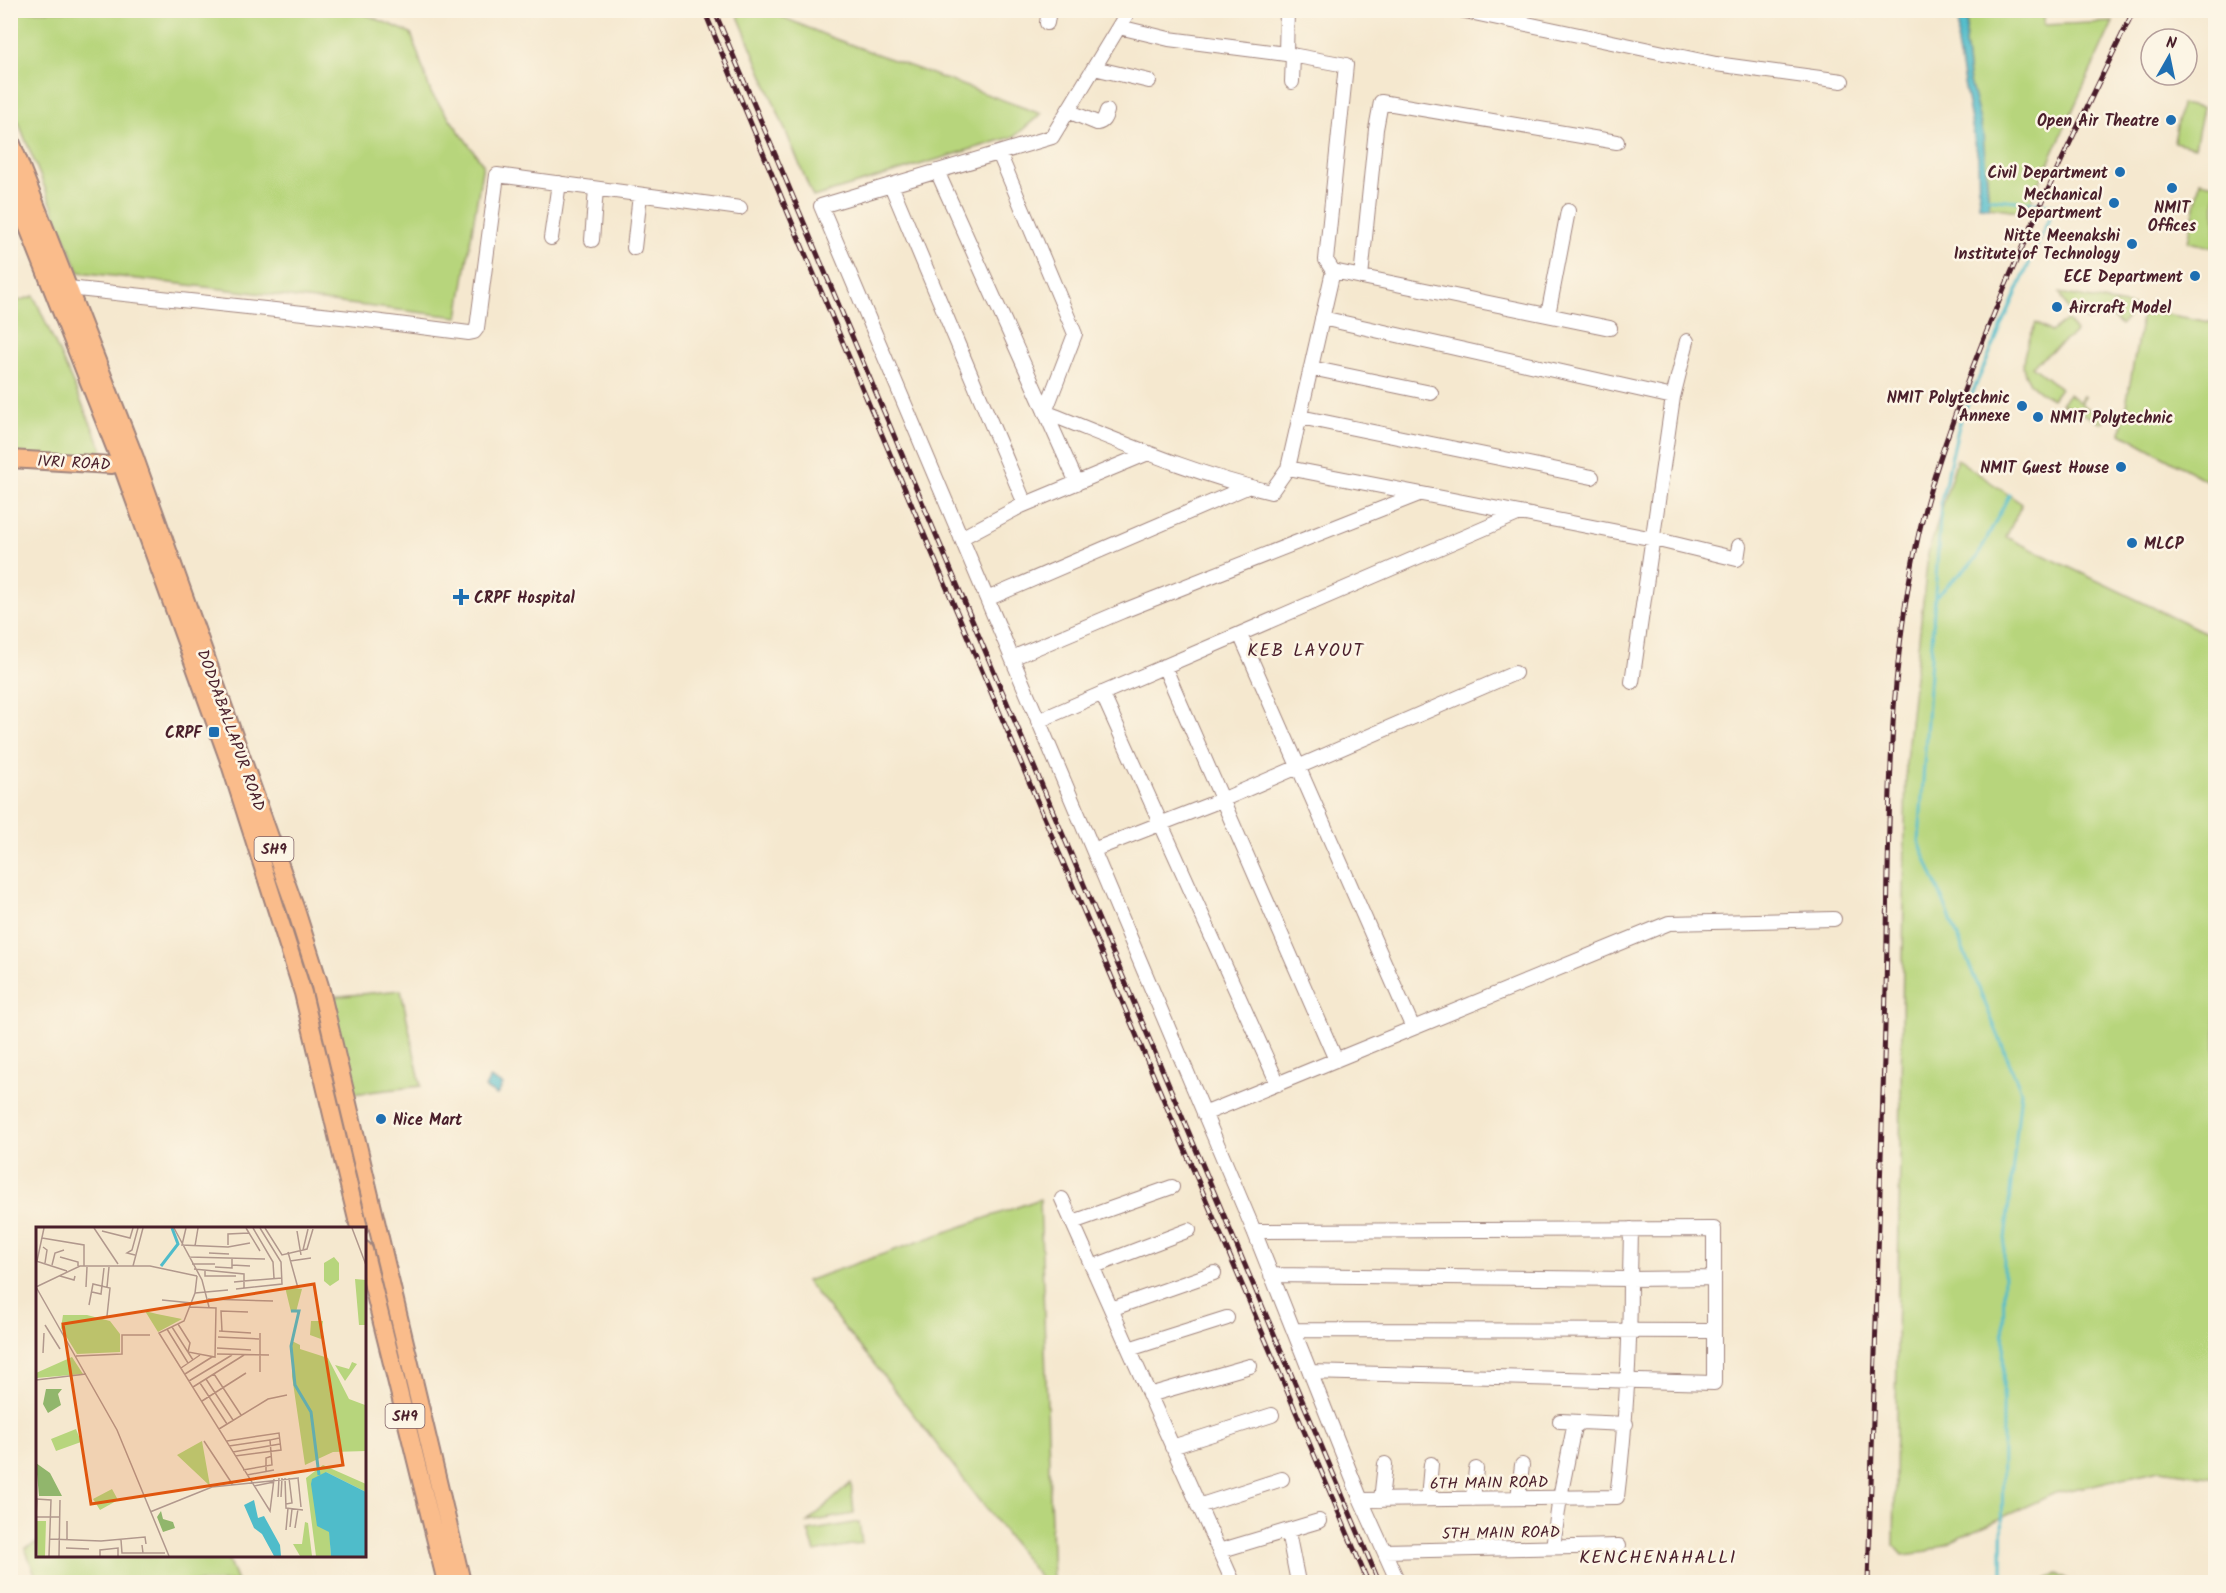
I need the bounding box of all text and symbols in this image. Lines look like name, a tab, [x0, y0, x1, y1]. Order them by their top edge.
north arrow	[2139, 27, 2199, 87]
text: N	[2164, 31, 2178, 57]
place label: Open Air Theatre	[2037, 109, 2159, 134]
marker: Open Air Theatre	[2164, 113, 2178, 127]
place label: Civil Department	[1987, 161, 2109, 186]
marker: Civil Department	[2113, 165, 2127, 179]
marker: NMIT Offices	[2165, 181, 2179, 195]
place label: Mechanical Department	[2017, 183, 2103, 226]
marker: Mechanical Department	[2107, 196, 2121, 210]
place label: NMIT Offices	[2148, 196, 2197, 239]
place label: Nitte Meenakshi Institute of Technology	[1954, 224, 2121, 267]
marker: Nitte Meenakshi Institute of Technology	[2125, 237, 2139, 251]
place label: ECE Department	[2064, 265, 2184, 290]
marker: ECE Department	[2188, 269, 2202, 283]
place label: Aircraft Model	[2069, 296, 2172, 321]
marker: Aircraft Model	[2050, 300, 2064, 314]
place label: NMIT Polytechnic Annexe	[1887, 386, 2010, 429]
marker: NMIT Polytechnic Annexe	[2015, 399, 2029, 413]
place label: NMIT Polytechnic	[2050, 406, 2173, 431]
marker: NMIT Polytechnic	[2031, 410, 2045, 424]
street label: IVRI ROAD	[37, 449, 111, 478]
place label: NMIT Guest House	[1980, 456, 2109, 481]
marker: NMIT Guest House	[2114, 460, 2128, 474]
place label: MLCP	[2144, 532, 2185, 557]
marker: MLCP	[2125, 536, 2139, 550]
place label: CRPF Hospital	[474, 586, 575, 611]
marker: CRPF Hospital	[452, 588, 470, 606]
district label: KEB LAYOUT	[1247, 637, 1365, 666]
street label: DODDABALLAPUR ROAD	[190, 646, 272, 815]
place label: CRPF	[165, 721, 203, 746]
marker: CRPF	[207, 725, 221, 739]
road number: SH9	[254, 837, 294, 861]
place label: Nice Mart	[393, 1108, 463, 1133]
marker: Nice Mart	[374, 1112, 388, 1126]
inset map	[36, 1227, 366, 1557]
road number: SH9	[386, 1404, 424, 1428]
street label: 6TH MAIN ROAD	[1430, 1470, 1548, 1497]
street label: 5TH MAIN ROAD	[1442, 1520, 1560, 1547]
district label: KENCHENAHALLI	[1579, 1544, 1737, 1573]

